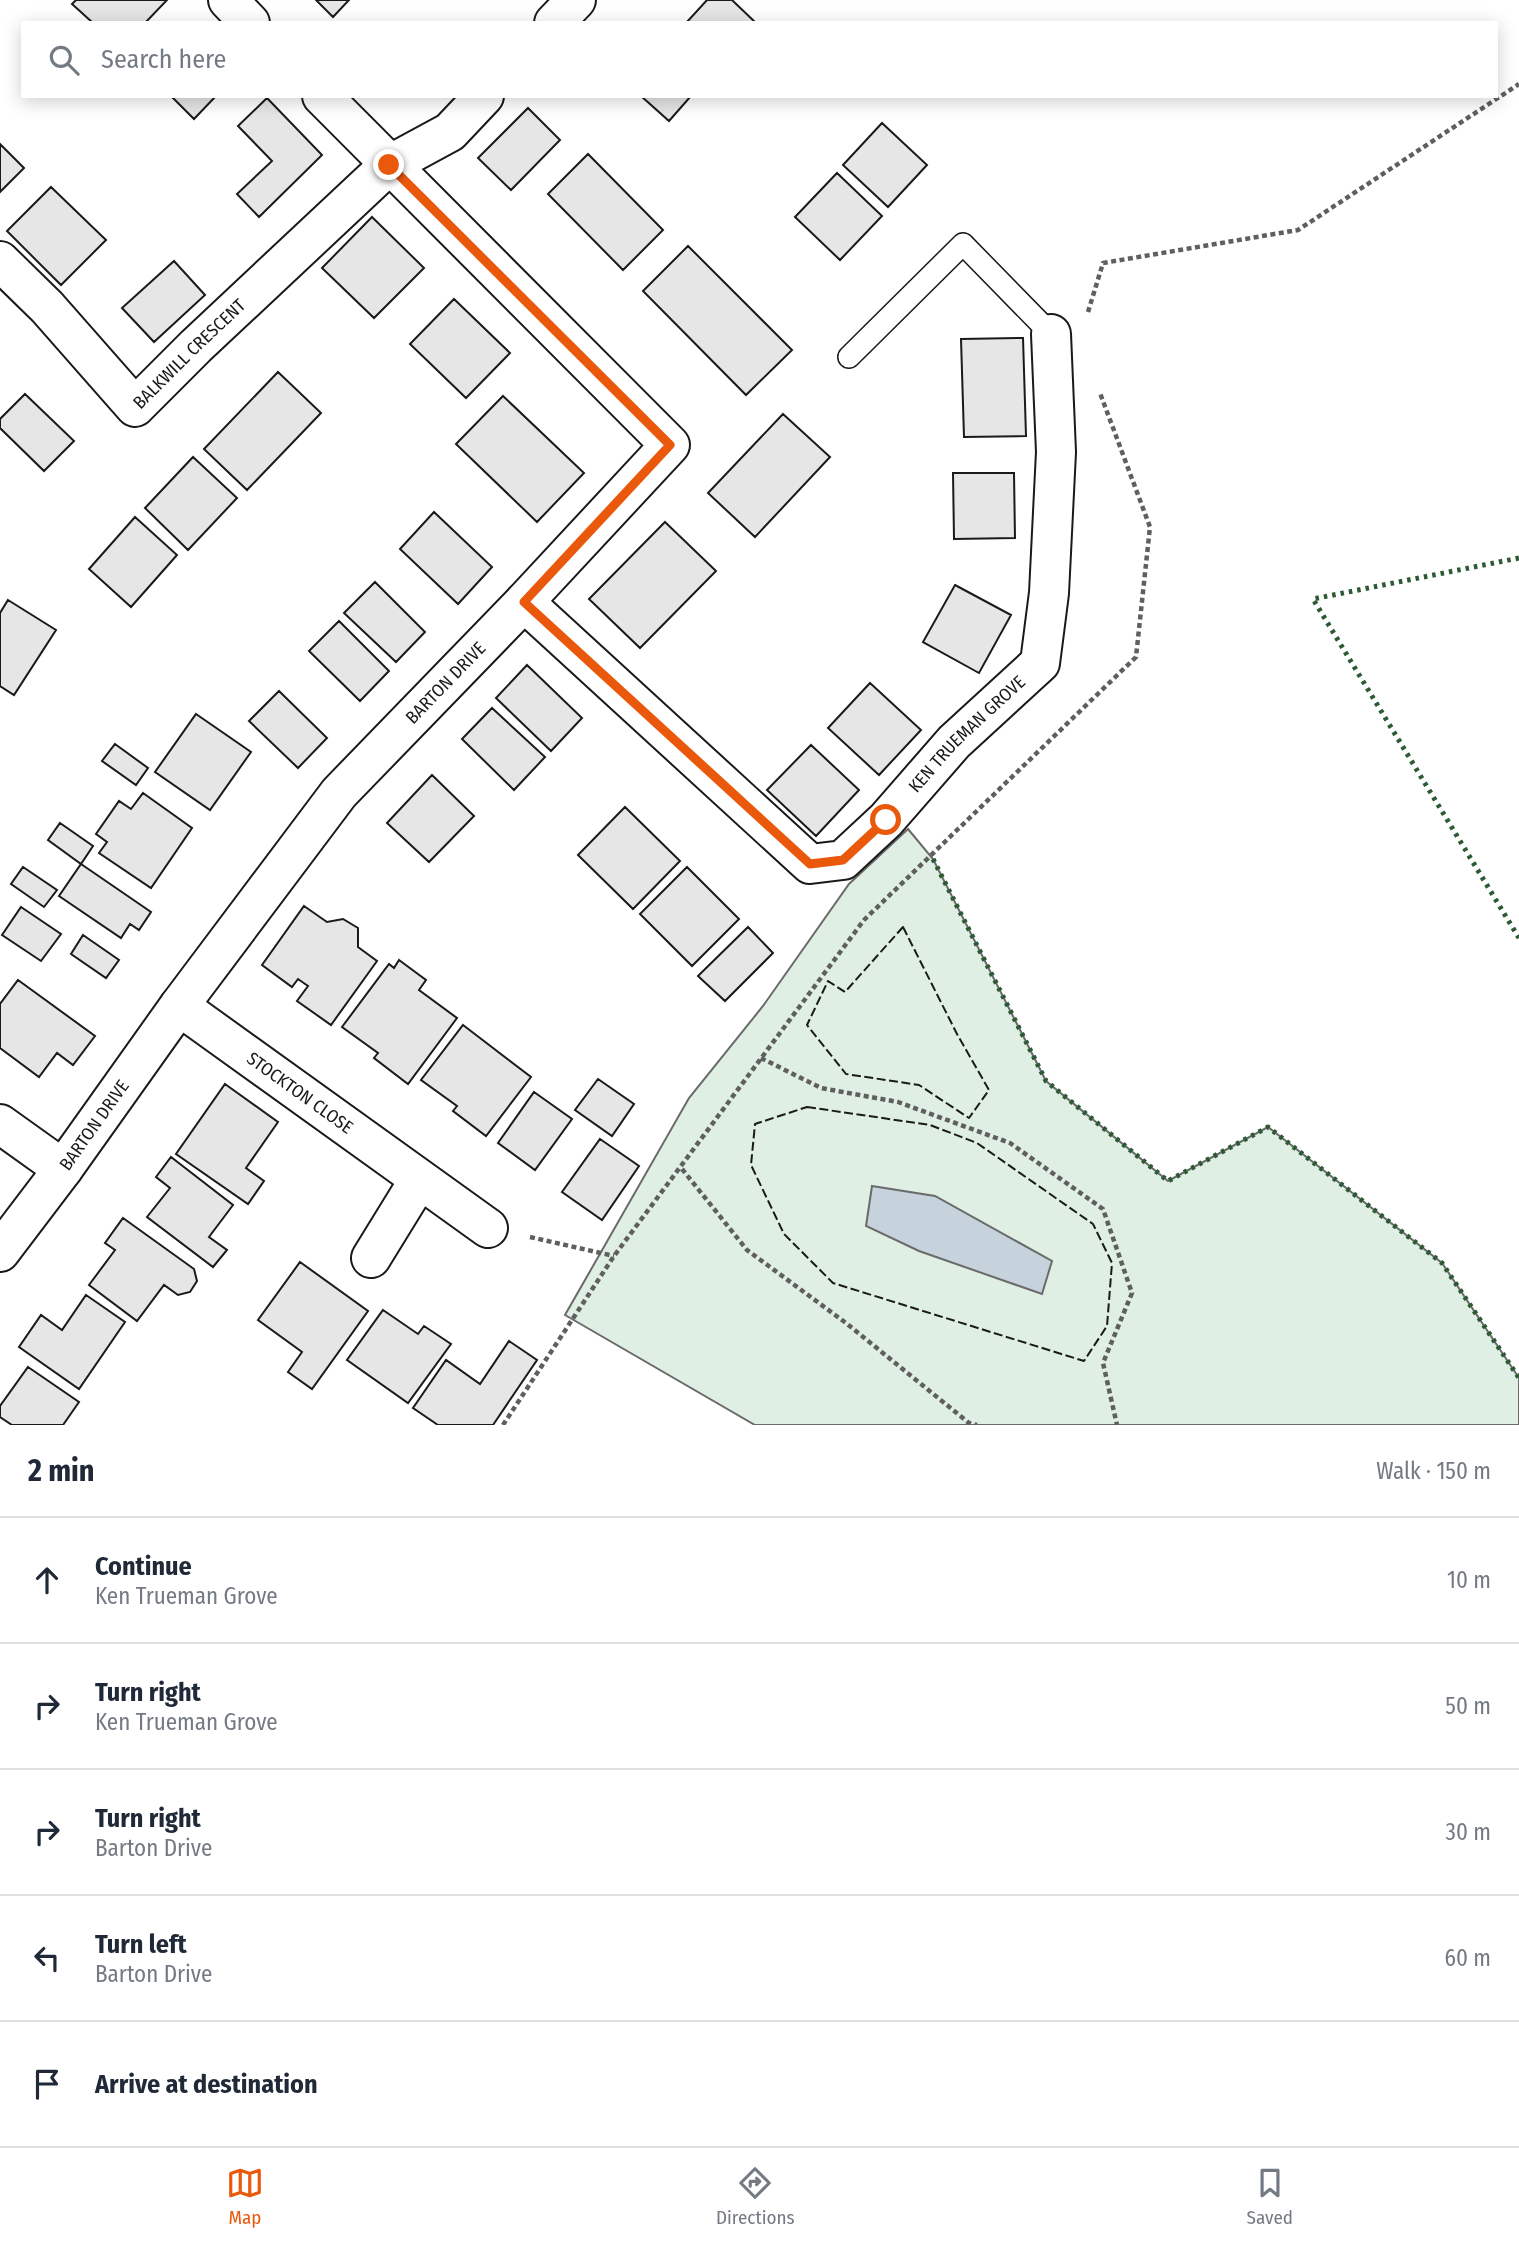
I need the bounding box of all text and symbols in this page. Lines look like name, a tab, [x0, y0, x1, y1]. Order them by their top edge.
search box	[21, 21, 1498, 98]
icon: search	[45, 41, 83, 79]
text: Search here	[101, 44, 226, 75]
route end	[373, 149, 404, 180]
street label: BALKWILL CRESCENT	[129, 294, 251, 413]
street label: BARTON DRIVE	[401, 637, 490, 728]
street label: KEN TRUEMAN GROVE	[904, 671, 1030, 797]
route start	[870, 804, 901, 835]
street label: STOCKTON CLOSE	[243, 1047, 357, 1138]
street label: BARTON DRIVE	[55, 1076, 134, 1175]
text: 2 min	[28, 1453, 95, 1489]
text: Walk · 150 m	[1376, 1457, 1491, 1485]
text: Continue	[95, 1551, 192, 1582]
icon: ahead	[28, 1561, 66, 1599]
text: 10 m	[1447, 1566, 1491, 1594]
text: Ken Trueman Grove	[95, 1582, 278, 1610]
text: Turn right	[95, 1677, 201, 1708]
icon: right	[28, 1687, 66, 1725]
text: 50 m	[1445, 1692, 1491, 1720]
text: Ken Trueman Grove	[95, 1708, 278, 1736]
text: Turn right	[95, 1803, 201, 1834]
icon: right	[28, 1813, 66, 1851]
text: 30 m	[1446, 1818, 1491, 1846]
text: Barton Drive	[95, 1834, 212, 1862]
text: Turn left	[95, 1929, 187, 1960]
icon: left	[28, 1939, 66, 1977]
text: 60 m	[1445, 1944, 1491, 1972]
text: Barton Drive	[95, 1960, 212, 1988]
icon: arrive	[28, 2065, 66, 2103]
text: Arrive at destination	[95, 2069, 318, 2100]
tab: Map	[226, 2164, 264, 2229]
tab: Directions	[716, 2164, 795, 2229]
tab: Saved	[1247, 2164, 1293, 2229]

